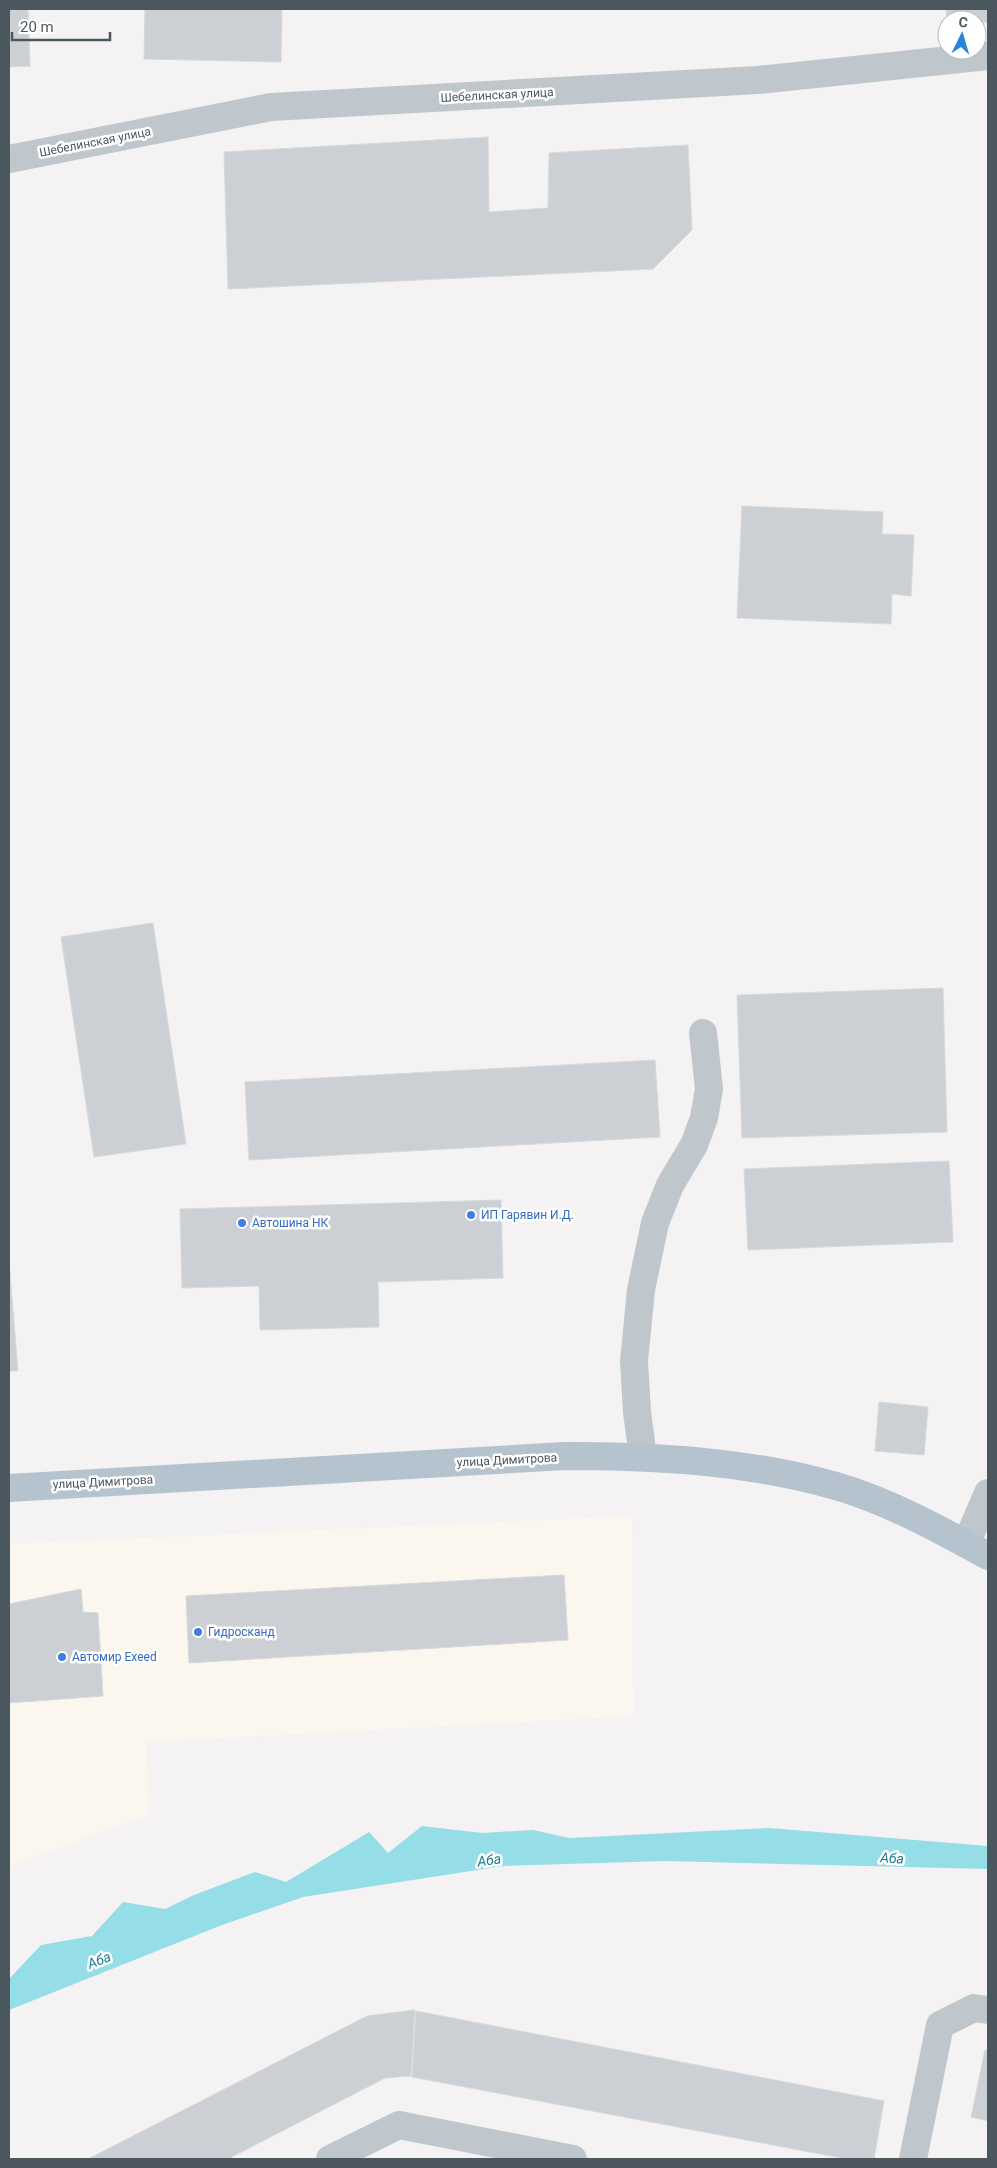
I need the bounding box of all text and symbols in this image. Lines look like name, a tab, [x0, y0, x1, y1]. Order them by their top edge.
scale bar	[12, 10, 110, 42]
north arrow	[937, 10, 987, 60]
text: С	[958, 14, 968, 30]
text: 20 m	[20, 18, 54, 36]
street label: Шебелинская улица	[440, 85, 554, 105]
street label: Шебелинская улица	[38, 124, 152, 160]
place label: ИП Гарявин И.Д.	[481, 1208, 574, 1222]
marker: ИП Гарявин И.Д.	[465, 1209, 477, 1221]
place label: Автошина НК	[252, 1216, 329, 1230]
marker: Автошина НК	[236, 1217, 248, 1229]
street label: улица Димитрова	[456, 1450, 558, 1470]
street label: улица Димитрова	[52, 1472, 154, 1492]
place label: Гидросканд	[208, 1625, 275, 1639]
marker: Гидросканд	[192, 1626, 204, 1638]
place label: Автомир Exeed	[72, 1650, 157, 1664]
marker: Автомир Exeed	[56, 1651, 68, 1663]
water label: Аба	[879, 1849, 904, 1867]
water label: Аба	[475, 1850, 502, 1870]
water label: Аба	[84, 1948, 113, 1972]

